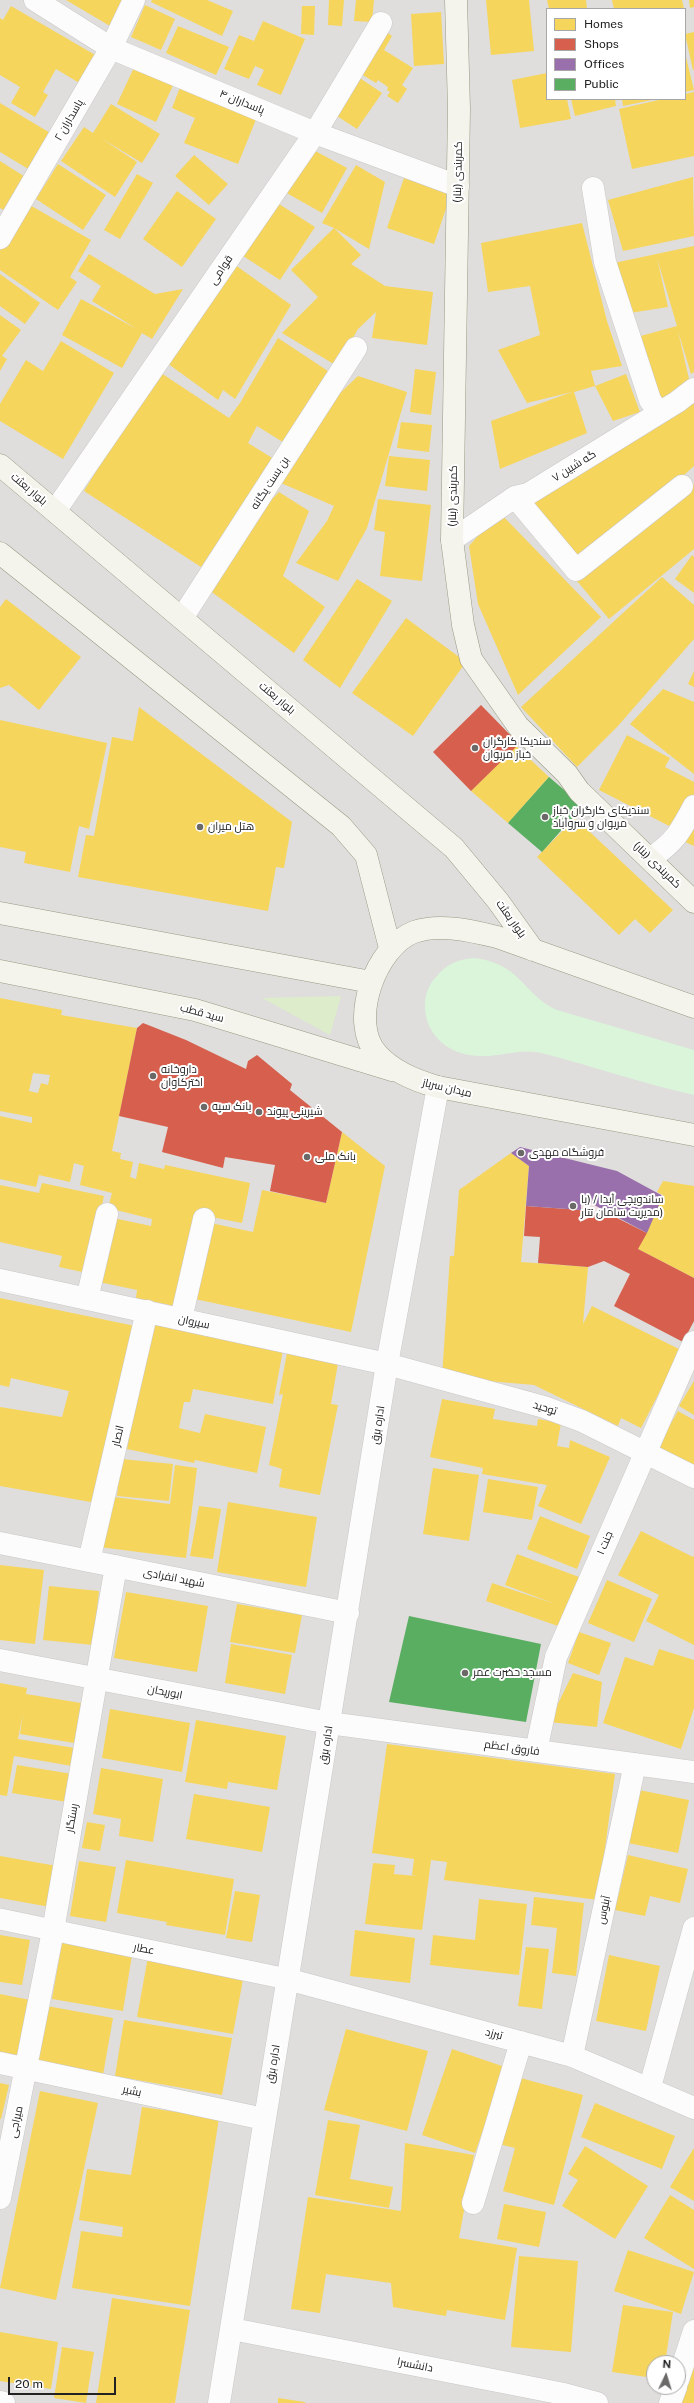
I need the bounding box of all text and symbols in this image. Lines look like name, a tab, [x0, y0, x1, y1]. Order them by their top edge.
legend	[546, 8, 686, 100]
text: Homes	[584, 17, 623, 31]
text: Shops	[584, 37, 619, 51]
text: Offices	[584, 57, 624, 71]
text: Public	[584, 77, 619, 91]
street label: پاسداران ۴	[218, 87, 266, 117]
street label: پاسداران ۲	[52, 97, 86, 143]
street label: کمربندی (بنار)	[451, 141, 465, 203]
street label: قوامی	[206, 253, 236, 287]
street label: گه شبین ۷	[550, 447, 598, 485]
street label: بن بست یگانه	[248, 454, 292, 512]
street label: کمربندی (بنار)	[446, 465, 460, 527]
street label: بلوار بعثت	[8, 470, 50, 508]
street label: بلوار بعثت	[256, 679, 298, 717]
place label: سندیکا کارگران خباز مریوان	[483, 735, 551, 761]
marker: سندیکا کارگران خباز مریوان	[470, 743, 480, 753]
place label: سندیکای کارگران خباز مریوان و سروآباد	[553, 804, 649, 830]
marker: سندیکای کارگران خباز مریوان و سروآباد	[540, 812, 550, 822]
place label: هتل میران	[208, 820, 254, 834]
marker: هتل میران	[195, 822, 205, 832]
street label: کمربندی (بنار)	[630, 839, 684, 891]
street label: بلوار بعثت	[493, 897, 529, 941]
street label: سید قطب	[179, 1001, 225, 1025]
place label: داروخانه اخترکاوان	[161, 1063, 203, 1089]
marker: داروخانه اخترکاوان	[148, 1071, 158, 1081]
street label: میدان سرباز	[421, 1076, 473, 1100]
place label: بانک سپه	[212, 1100, 251, 1114]
marker: بانک سپه	[199, 1102, 209, 1112]
place label: شیرینی پیوند	[267, 1105, 323, 1119]
marker: شیرینی پیوند	[254, 1107, 264, 1117]
place label: فروشگاه مهدی	[529, 1146, 604, 1160]
marker: فروشگاه مهدی	[516, 1148, 526, 1158]
place label: بانک ملی	[315, 1150, 356, 1164]
marker: بانک ملی	[302, 1152, 312, 1162]
place label: ساندویچی آیدا / (با مدیریت سامان تتار)	[581, 1193, 664, 1219]
marker: ساندویچی آیدا / (با مدیریت سامان تتار)	[568, 1201, 578, 1211]
street label: سیروان	[177, 1312, 211, 1332]
street label: توحید	[531, 1398, 559, 1418]
street label: اداره برق	[368, 1405, 388, 1445]
street label: انصار	[109, 1424, 127, 1448]
street label: جنت ۱	[594, 1529, 616, 1557]
street label: شهید انفرادی	[142, 1566, 206, 1590]
place label: مسجد حضرت عمر	[473, 1666, 552, 1680]
marker: مسجد حضرت عمر	[460, 1668, 470, 1678]
street label: ابوریحان	[146, 1682, 184, 1702]
street label: اداره برق	[316, 1725, 336, 1765]
street label: فاروق اعظم	[483, 1738, 541, 1758]
street label: رستگار	[63, 1803, 81, 1833]
street label: آبنوس	[595, 1895, 613, 1925]
street label: عطار	[132, 1941, 156, 1957]
street label: تبرزد	[484, 2025, 504, 2043]
street label: اداره برق	[263, 2044, 283, 2084]
street label: بشیر	[121, 2083, 143, 2099]
street label: میراجی	[6, 2105, 26, 2139]
street label: دانشسرا	[396, 2355, 434, 2375]
north arrow	[646, 2355, 686, 2395]
text: N	[662, 2358, 671, 2370]
scale bar	[10, 2369, 118, 2395]
text: 20 m	[15, 2377, 43, 2391]

